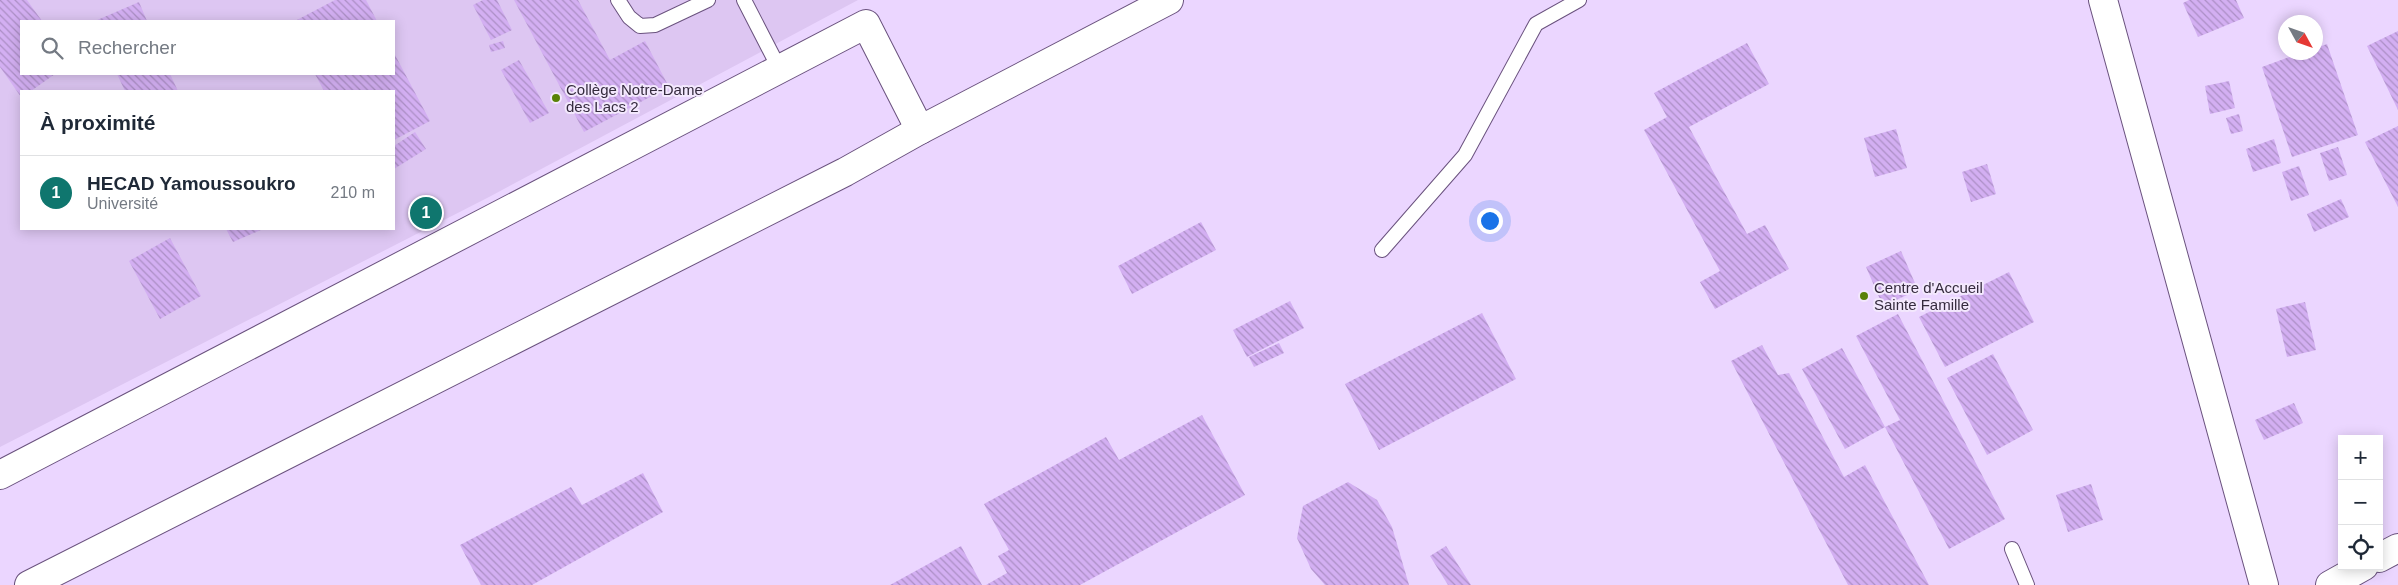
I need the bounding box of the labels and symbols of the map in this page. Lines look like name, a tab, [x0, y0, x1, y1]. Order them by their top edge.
north arrow	[2278, 15, 2323, 60]
place label: Collège Notre-Dame des Lacs 2	[566, 81, 703, 115]
marker: Collège Notre-Dame des Lacs 2	[550, 92, 562, 104]
pin: 1	[410, 194, 442, 232]
your location	[1477, 208, 1503, 234]
place label: Centre d'Accueil Sainte Famille	[1874, 279, 1983, 313]
marker: Centre d'Accueil Sainte Famille	[1858, 290, 1870, 302]

